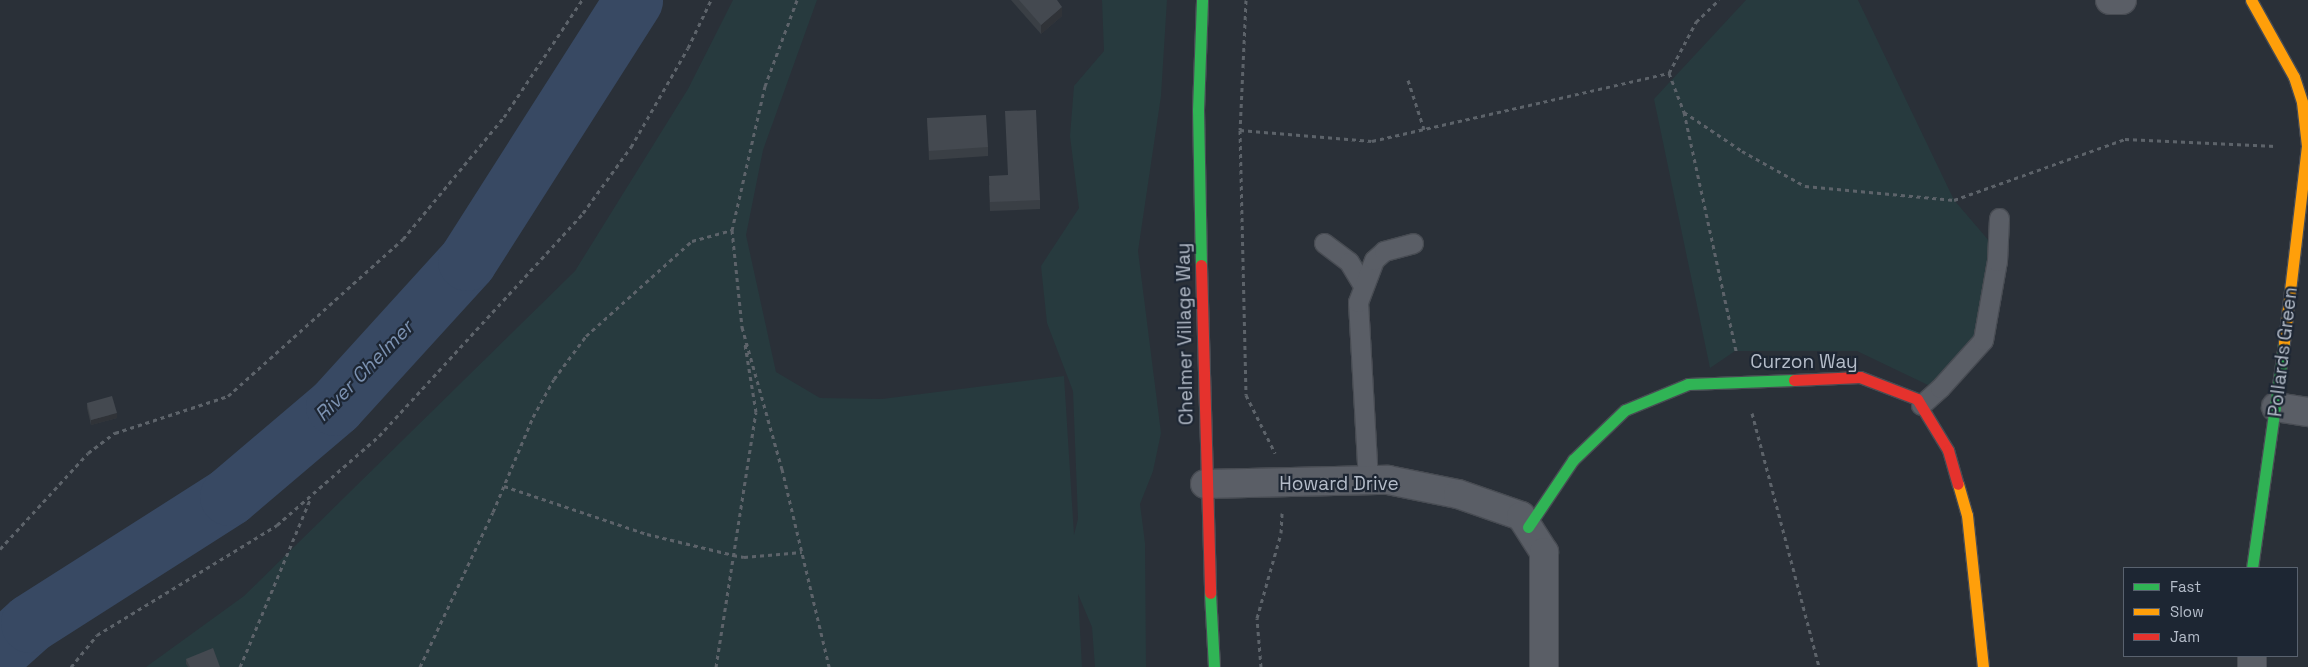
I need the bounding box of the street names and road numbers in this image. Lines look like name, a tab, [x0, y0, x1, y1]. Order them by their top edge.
street label: Chelmer Village Way	[1172, 242, 1198, 426]
street label: Pollards Green	[2264, 286, 2302, 418]
street label: Curzon Way	[1750, 351, 1858, 373]
street label: Howard Drive	[1279, 473, 1399, 495]

